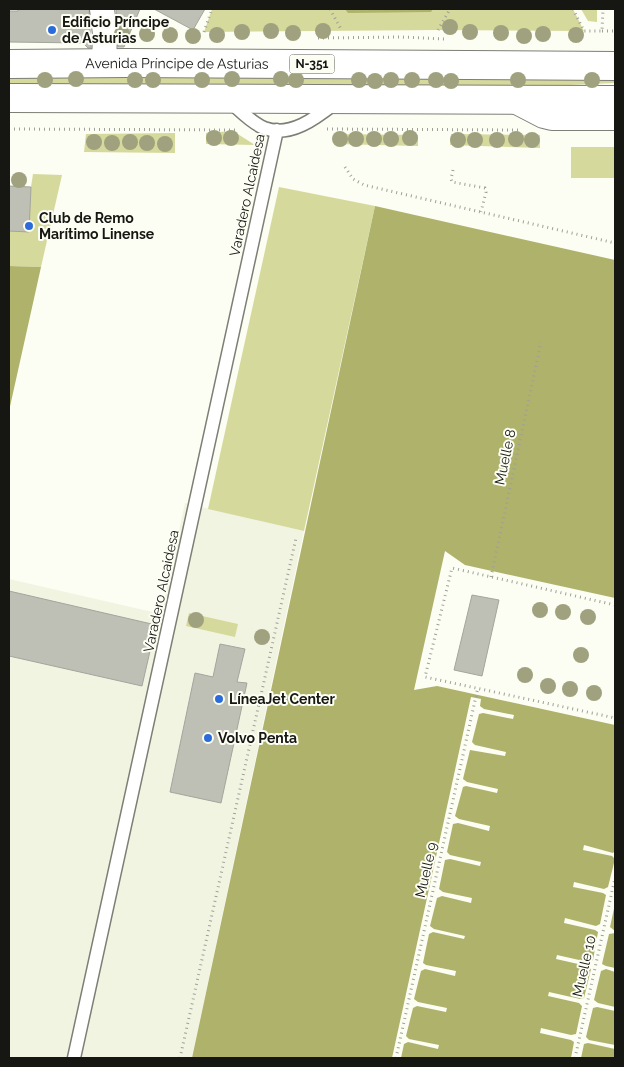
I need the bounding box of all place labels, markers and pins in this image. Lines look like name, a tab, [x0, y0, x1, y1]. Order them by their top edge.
place label: Edificio Príncipe de Asturias	[62, 14, 170, 46]
marker: Edificio Príncipe de Asturias	[46, 24, 58, 36]
place label: Club de Remo Marítimo Linense	[39, 210, 155, 242]
marker: Club de Remo Marítimo Linense	[23, 220, 35, 232]
place label: LíneaJet Center	[229, 691, 335, 707]
marker: LíneaJet Center	[213, 693, 225, 705]
place label: Volvo Penta	[218, 730, 297, 746]
marker: Volvo Penta	[202, 732, 214, 744]

